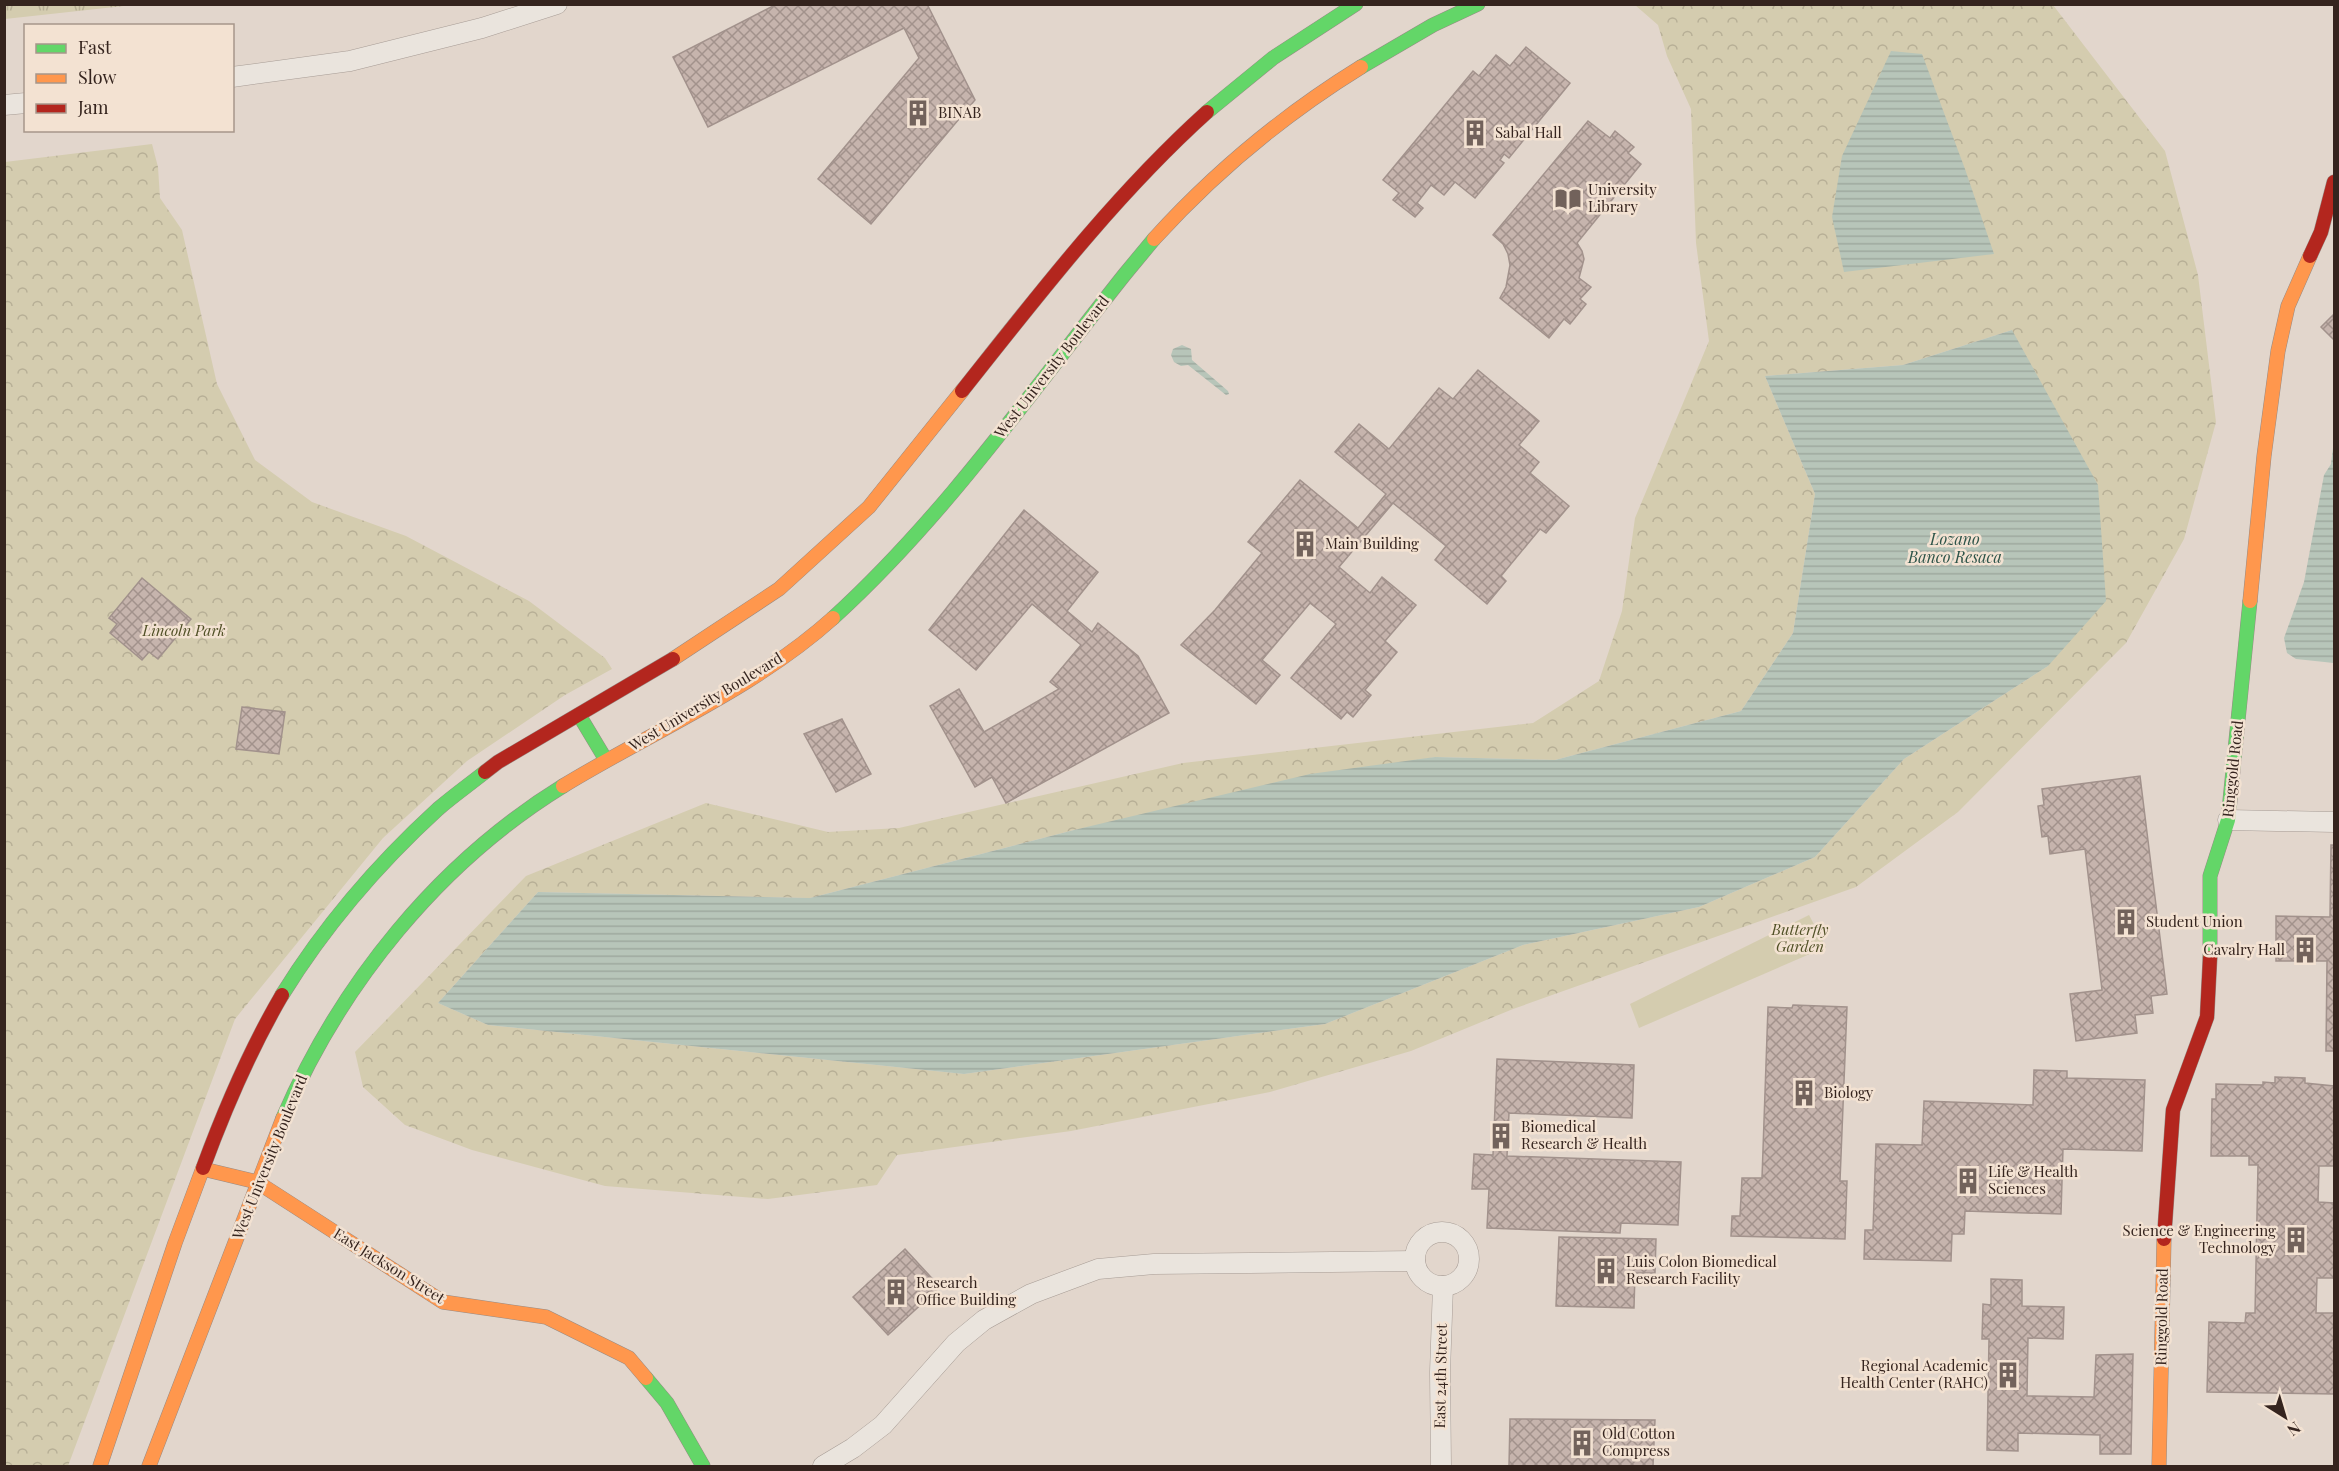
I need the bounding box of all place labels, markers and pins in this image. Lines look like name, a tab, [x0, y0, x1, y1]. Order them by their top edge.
building icon: BINAB	[903, 98, 933, 128]
place label: BINAB	[938, 102, 981, 122]
building icon: Sabal Hall	[1460, 118, 1490, 148]
place label: Sabal Hall	[1495, 122, 1562, 142]
place label: University Library	[1588, 179, 1657, 216]
library icon: University Library	[1553, 184, 1583, 214]
building icon: Main Building	[1290, 529, 1320, 559]
place label: Main Building	[1325, 533, 1419, 553]
building icon: Student Union	[2111, 907, 2141, 937]
place label: Student Union	[2146, 911, 2243, 931]
building icon: Cavalry Hall	[2290, 935, 2320, 965]
place label: Cavalry Hall	[2203, 939, 2285, 959]
building icon: Biology	[1789, 1078, 1819, 1108]
place label: Biology	[1824, 1082, 1874, 1102]
place label: Biomedical Research & Health	[1521, 1116, 1647, 1153]
building icon: Biomedical Research & Health	[1486, 1121, 1516, 1151]
place label: Life & Health Sciences	[1988, 1161, 2078, 1198]
building icon: Life & Health Sciences	[1953, 1166, 1983, 1196]
place label: Science & Engineering Technology	[2123, 1220, 2276, 1257]
building icon: Science & Engineering Technology	[2281, 1225, 2311, 1255]
place label: Luis Colon Biomedical Research Facility	[1626, 1251, 1777, 1288]
building icon: Luis Colon Biomedical Research Facility	[1591, 1256, 1621, 1286]
place label: Research Office Building	[916, 1272, 1016, 1309]
building icon: Research Office Building	[881, 1277, 911, 1307]
place label: Regional Academic Health Center (RAHC)	[1840, 1355, 1988, 1392]
building icon: Regional Academic Health Center (RAHC)	[1993, 1360, 2023, 1390]
place label: Old Cotton Compress	[1602, 1423, 1675, 1460]
building icon: Old Cotton Compress	[1567, 1428, 1597, 1458]

